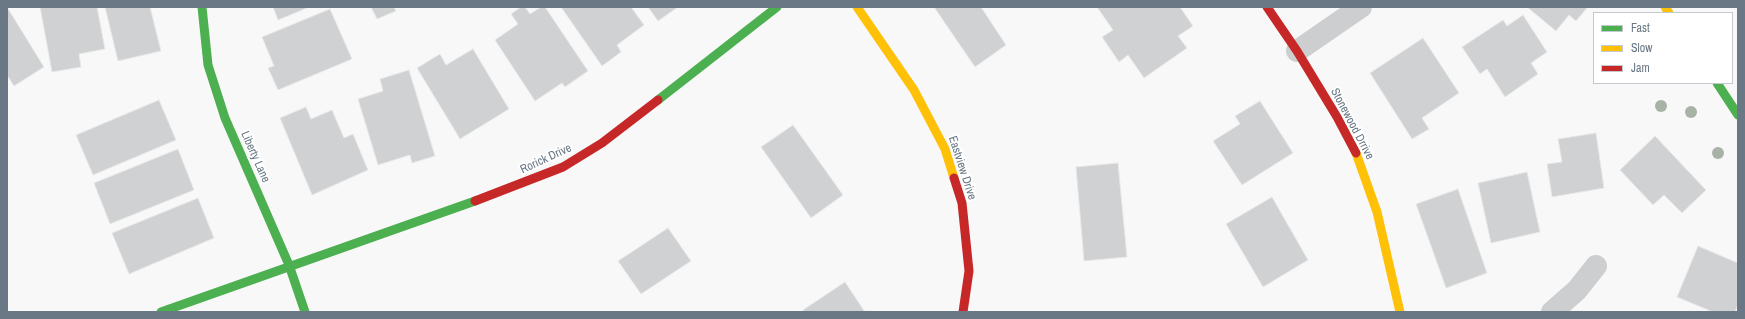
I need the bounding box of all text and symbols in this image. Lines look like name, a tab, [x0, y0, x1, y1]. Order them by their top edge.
legend	[1593, 12, 1733, 84]
text: Fast	[1631, 20, 1650, 36]
text: Slow	[1631, 40, 1652, 56]
text: Jam	[1631, 60, 1650, 76]
street label: Stonewood Drrive	[1327, 86, 1377, 162]
street label: Liberty Lane	[237, 129, 273, 185]
street label: Eastview Drive	[945, 134, 979, 202]
street label: Rorick Drive	[518, 141, 574, 177]

